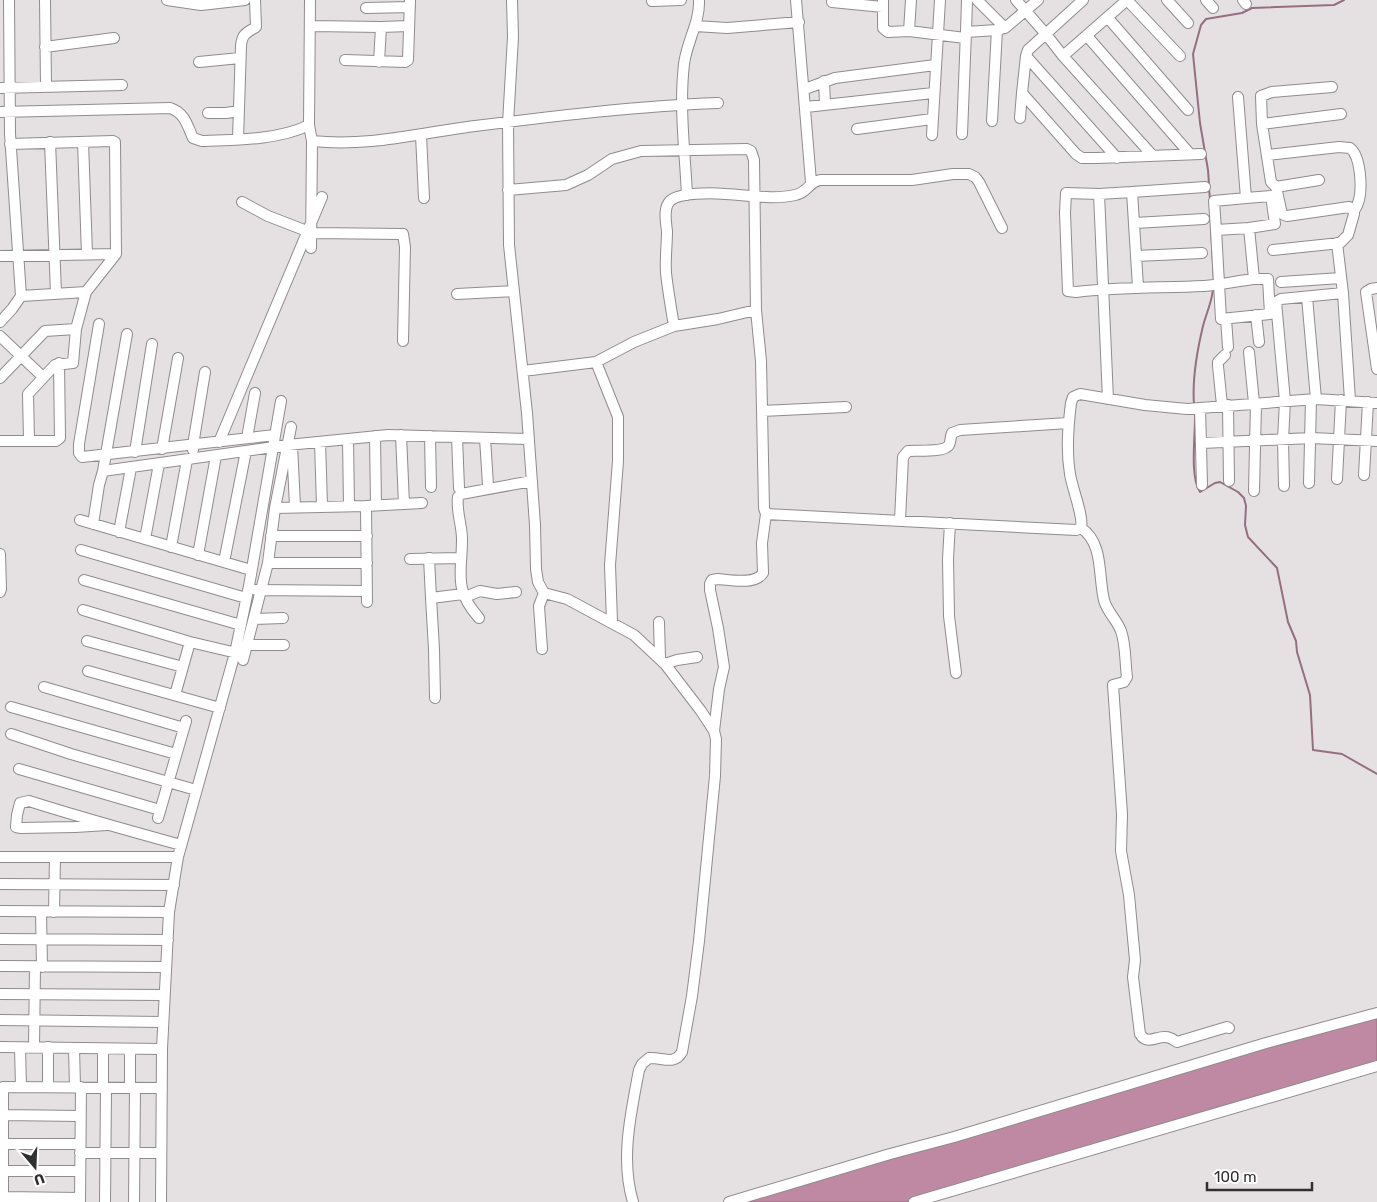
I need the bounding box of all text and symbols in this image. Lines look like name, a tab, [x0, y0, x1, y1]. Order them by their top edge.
north arrow	[10, 1142, 60, 1192]
scale bar	[1207, 1160, 1312, 1192]
text: 100 m	[1214, 1168, 1256, 1186]
text: U	[32, 1169, 47, 1189]

